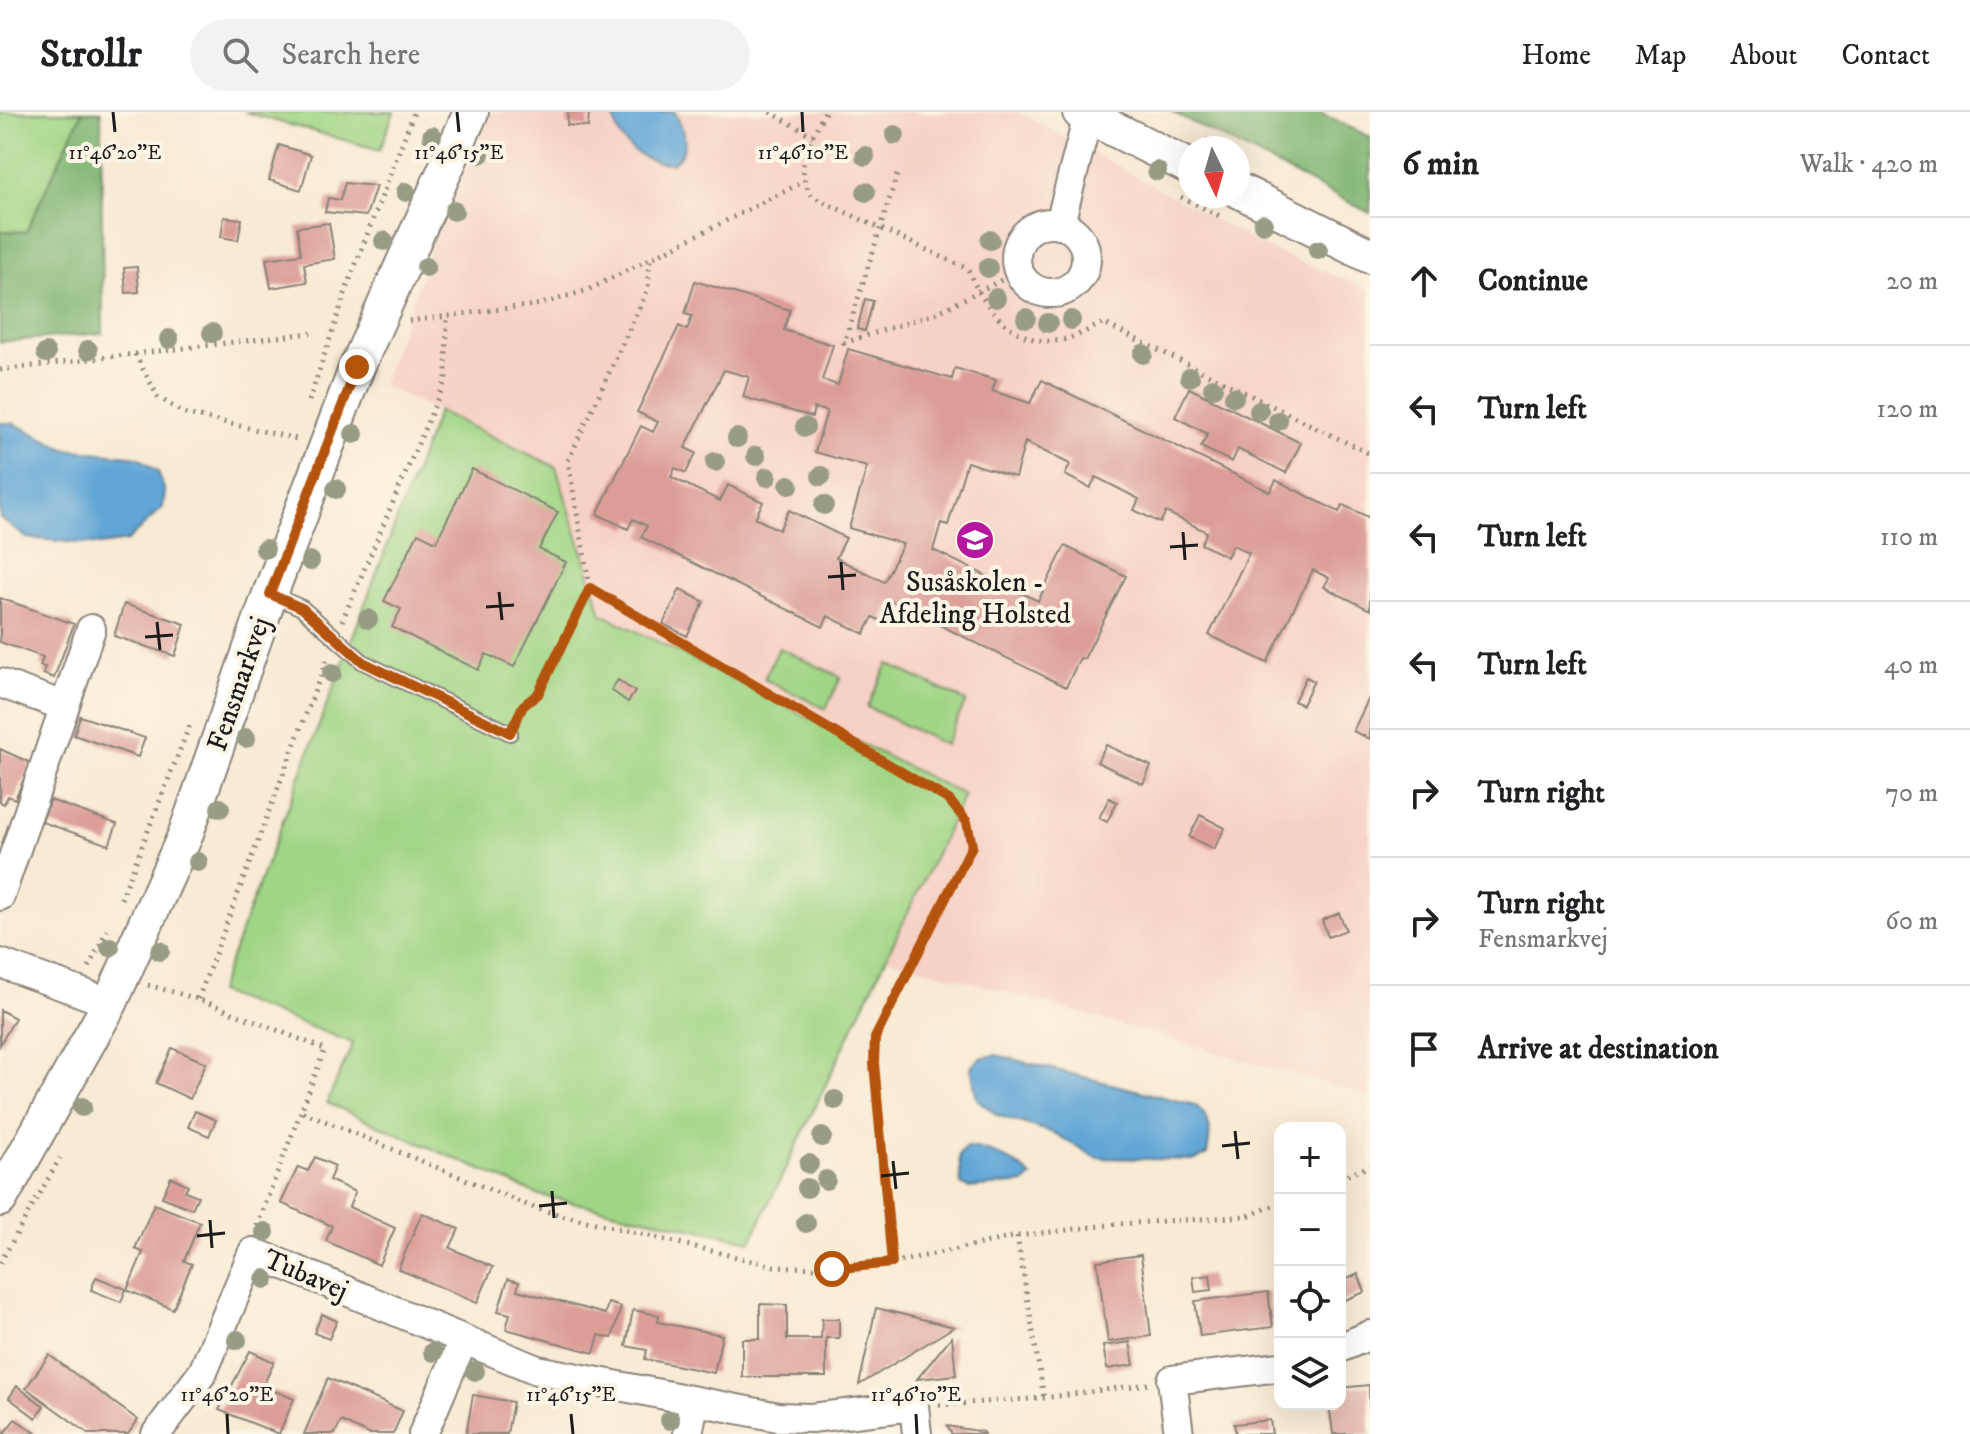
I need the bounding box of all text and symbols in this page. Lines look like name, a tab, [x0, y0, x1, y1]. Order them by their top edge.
search box	[190, 19, 750, 91]
text: Strollr	[40, 31, 142, 79]
icon: search	[218, 33, 262, 77]
text: Search here	[282, 37, 420, 74]
text: Home	[1522, 38, 1591, 73]
text: Map	[1635, 38, 1686, 73]
text: About	[1730, 38, 1797, 73]
text: Contact	[1841, 38, 1930, 73]
north arrow	[1178, 136, 1250, 208]
text: 11°46'20"E	[69, 141, 161, 166]
text: 11°46'15"E	[414, 141, 504, 166]
text: 11°46'10"E	[758, 141, 848, 166]
text: 6 min	[1402, 143, 1479, 185]
text: Walk · 420 m	[1800, 148, 1938, 181]
icon: ahead	[1402, 259, 1446, 303]
text: Continue	[1478, 263, 1588, 300]
text: 20 m	[1886, 265, 1938, 298]
route end	[339, 349, 375, 385]
icon: left	[1402, 387, 1446, 431]
text: Turn left	[1478, 391, 1587, 428]
text: 120 m	[1877, 393, 1938, 426]
icon: left	[1402, 515, 1446, 559]
school or university icon: Susåskolen - Afdeling Holsted	[954, 519, 996, 561]
text: Turn left	[1478, 519, 1587, 556]
text: 110 m	[1880, 521, 1938, 554]
place label: Susåskolen - Afdeling Holsted	[880, 565, 1070, 632]
street label: Fensmarkvej	[200, 612, 278, 756]
icon: left	[1402, 643, 1446, 687]
text: Turn left	[1478, 647, 1587, 684]
text: 40 m	[1884, 649, 1938, 682]
icon: right	[1402, 771, 1446, 815]
text: Turn right	[1478, 775, 1605, 812]
text: 70 m	[1885, 777, 1938, 810]
text: Turn right	[1478, 886, 1605, 923]
icon: right	[1402, 899, 1446, 943]
text: 60 m	[1885, 905, 1938, 938]
text: Fensmarkvej	[1478, 923, 1608, 956]
icon: arrive	[1402, 1027, 1446, 1071]
text: Arrive at destination	[1478, 1031, 1719, 1068]
map controls	[1274, 1122, 1346, 1410]
button: +	[1274, 1122, 1346, 1194]
button: −	[1274, 1194, 1346, 1266]
street label: Tubavej	[259, 1242, 353, 1308]
route start	[814, 1251, 850, 1287]
button: locate	[1274, 1266, 1346, 1338]
button: layers	[1274, 1338, 1346, 1410]
text: 11°46'20"E	[181, 1383, 273, 1408]
text: 11°46'15"E	[526, 1383, 616, 1408]
text: 11°46'10"E	[871, 1383, 961, 1408]

